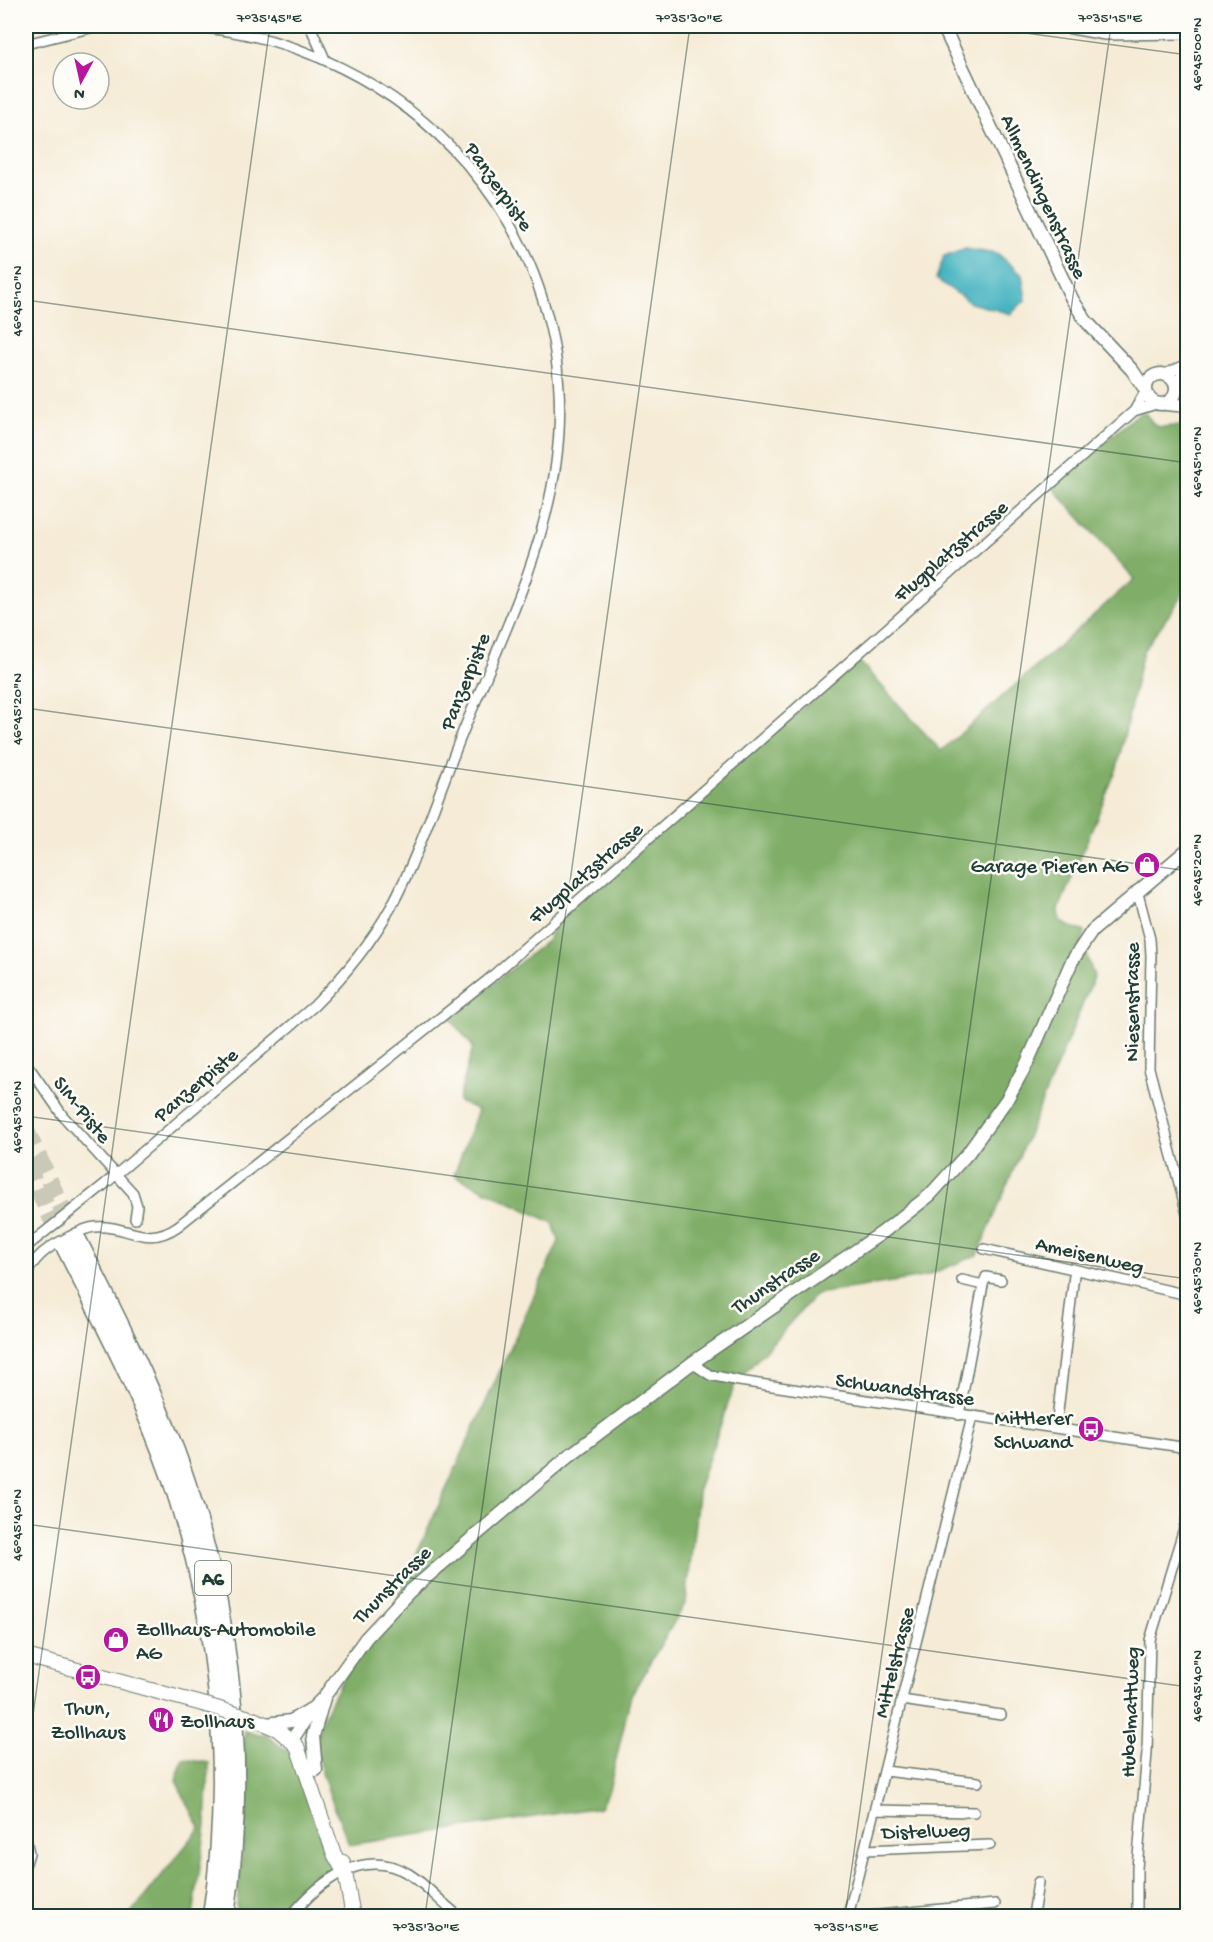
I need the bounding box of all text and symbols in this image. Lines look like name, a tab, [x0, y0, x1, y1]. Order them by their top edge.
text: 7°35'45"E	[236, 10, 302, 28]
text: 7°35'30"E	[655, 10, 723, 28]
text: 7°35'15"E	[1077, 10, 1142, 28]
text: 46°45'00"N	[1189, 17, 1207, 91]
north arrow	[51, 51, 111, 111]
text: N	[72, 82, 86, 103]
street label: Allmendingenstrasse	[993, 111, 1091, 285]
street label: Panzerpiste	[457, 138, 538, 238]
text: 46°45'10"N	[9, 265, 27, 336]
text: 46°45'10"N	[1189, 426, 1207, 497]
street label: Flugplatzstrasse	[889, 495, 1015, 610]
street label: Panzerpiste	[436, 629, 499, 736]
text: 46°45'20"N	[9, 673, 27, 745]
street label: Flugplatzstrasse	[524, 817, 650, 932]
text: 46°45'20"N	[1189, 834, 1207, 906]
shop icon: Garage Pieren AG	[1132, 850, 1162, 880]
place label: Garage Pieren AG	[970, 856, 1129, 881]
street label: Niesenstrasse	[1122, 941, 1147, 1062]
street label: Panzerpiste	[149, 1043, 246, 1130]
street label: SIM-Piste	[46, 1073, 116, 1151]
text: 46°45'30"N	[9, 1081, 27, 1153]
street label: Ameisenweg	[1033, 1233, 1146, 1282]
text: 46°45'30"N	[1189, 1242, 1207, 1314]
street label: Thunstrasse	[727, 1244, 827, 1322]
street label: Schwandstrasse	[833, 1369, 977, 1414]
place label: Mittlerer Schwand	[994, 1408, 1074, 1457]
bus stop icon: Mittlerer Schwand	[1076, 1414, 1106, 1444]
text: 46°45'40"N	[9, 1489, 27, 1561]
street label: Thunstrasse	[348, 1541, 439, 1632]
road number: A6	[195, 1561, 231, 1595]
street label: Mittelstrasse	[871, 1604, 923, 1721]
place label: Zollhaus-Automobile AG	[136, 1619, 317, 1668]
shop icon: Zollhaus-Automobile AG	[101, 1625, 131, 1655]
street label: Hubelmattweg	[1118, 1646, 1147, 1778]
text: 46°45'40"N	[1189, 1650, 1207, 1722]
bus stop icon: Thun, Zollhaus	[73, 1662, 103, 1692]
place label: Thun, Zollhaus	[51, 1698, 126, 1747]
restaurant icon: Zollhaus	[146, 1705, 176, 1735]
place label: Zollhaus	[180, 1711, 256, 1736]
street label: Distelweg	[879, 1819, 971, 1848]
text: 7°35'30"E	[392, 1919, 460, 1937]
text: 7°35'15"E	[813, 1919, 878, 1937]

